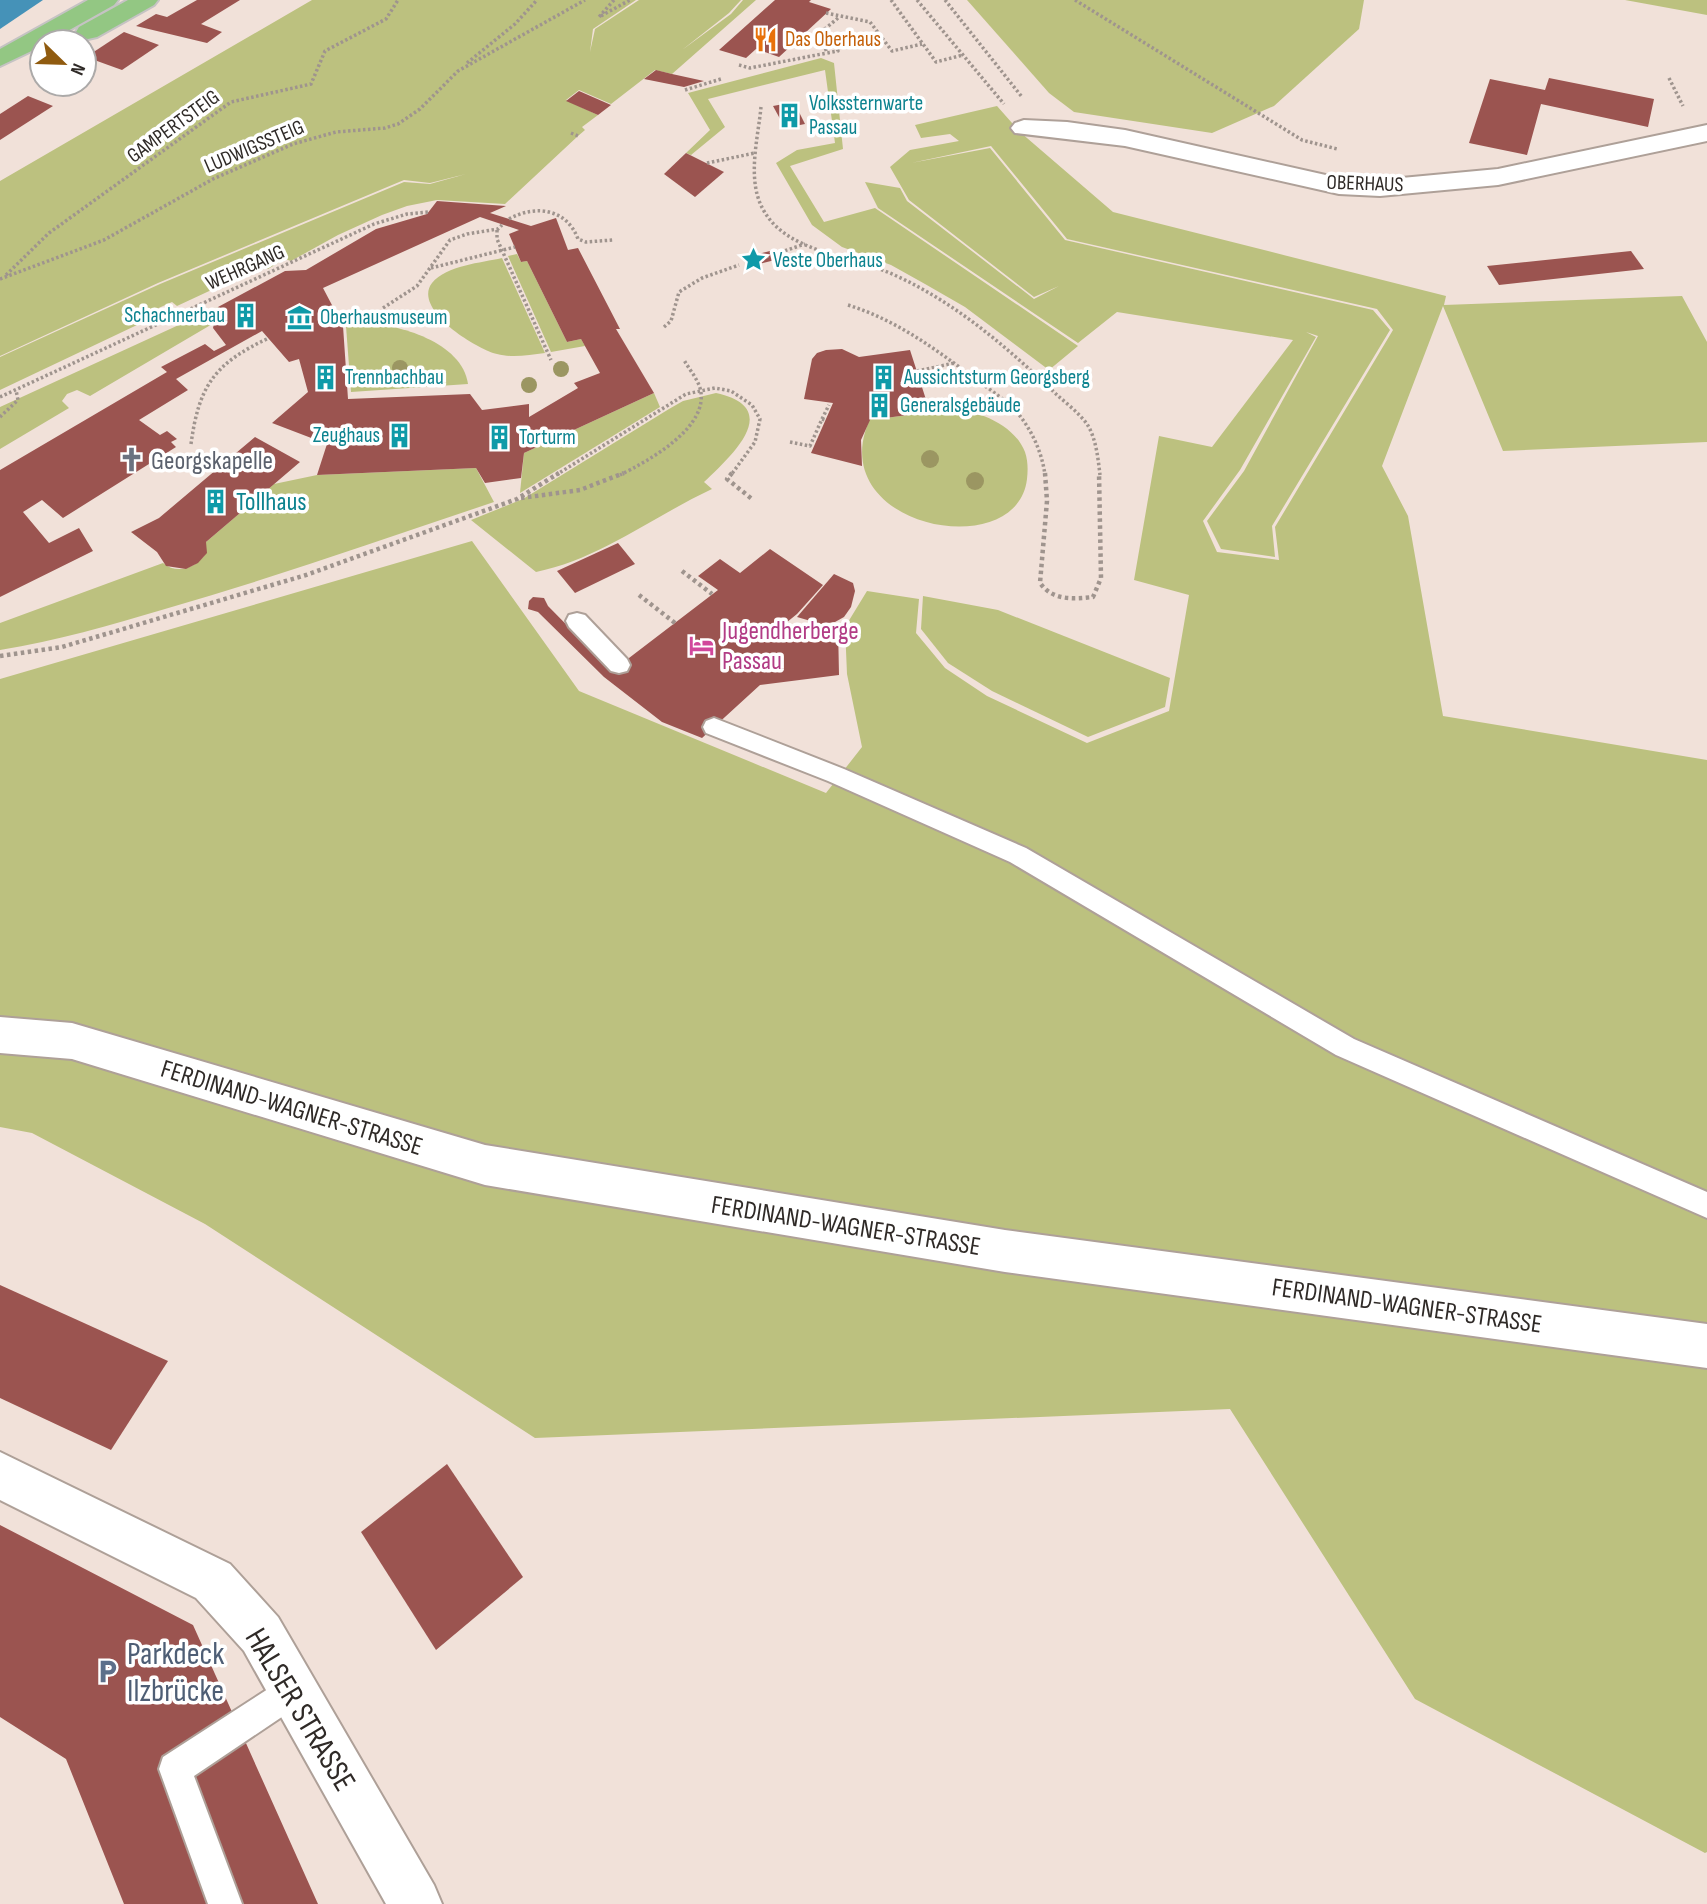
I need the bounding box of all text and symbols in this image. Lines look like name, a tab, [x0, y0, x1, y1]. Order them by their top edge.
restaurant icon: Das Oberhaus	[751, 25, 779, 53]
place label: Das Oberhaus	[785, 27, 881, 52]
north arrow	[28, 28, 98, 98]
text: N	[65, 60, 90, 78]
street label: GAMPERTSTEIG	[122, 85, 224, 168]
place label: Volkssternwarte Passau	[809, 91, 923, 140]
building icon: Volkssternwarte Passau	[775, 101, 803, 129]
street label: LUDWIGSSTEIG	[201, 114, 308, 179]
street label: OBERHAUS	[1326, 170, 1404, 197]
street label: WEHRGANG	[202, 239, 288, 296]
place icon: Veste Oberhaus	[739, 246, 767, 274]
place label: Veste Oberhaus	[773, 248, 883, 273]
building icon: Schachnerbau	[231, 301, 259, 329]
place label: Schachnerbau	[124, 303, 225, 328]
museum icon: Oberhausmuseum	[286, 303, 314, 331]
place label: Oberhausmuseum	[320, 305, 447, 330]
building icon: Trennbachbau	[311, 363, 339, 391]
building icon: Aussichtsturm Georgsberg	[870, 363, 898, 391]
place label: Trennbachbau	[345, 365, 444, 390]
place label: Aussichtsturm Georgsberg	[903, 365, 1090, 390]
building icon: Generalsgebäude	[866, 391, 894, 419]
place label: Generalsgebäude	[900, 393, 1021, 418]
building icon: Zeughaus	[386, 421, 414, 449]
place label: Zeughaus	[313, 423, 380, 448]
building icon: Torturm	[485, 423, 513, 451]
place label: Torturm	[519, 425, 576, 450]
church icon: Georgskapelle	[117, 446, 145, 474]
place label: Georgskapelle	[151, 446, 273, 477]
building icon: Tollhaus	[202, 487, 230, 515]
place label: Tollhaus	[236, 487, 307, 518]
place label: Jugendherberge Passau	[721, 616, 859, 677]
hotel icon: Jugendherberge Passau	[688, 631, 716, 659]
street label: FERDINAND-WAGNER-STRASSE	[157, 1054, 426, 1163]
street label: FERDINAND-WAGNER-STRASSE	[709, 1190, 983, 1263]
street label: FERDINAND-WAGNER-STRASSE	[1270, 1272, 1544, 1341]
street label: HALSER STRASSE	[236, 1621, 364, 1798]
place label: Parkdeck Ilzbrücke	[127, 1635, 225, 1711]
parking icon: Parkdeck Ilzbrücke	[93, 1657, 121, 1685]

